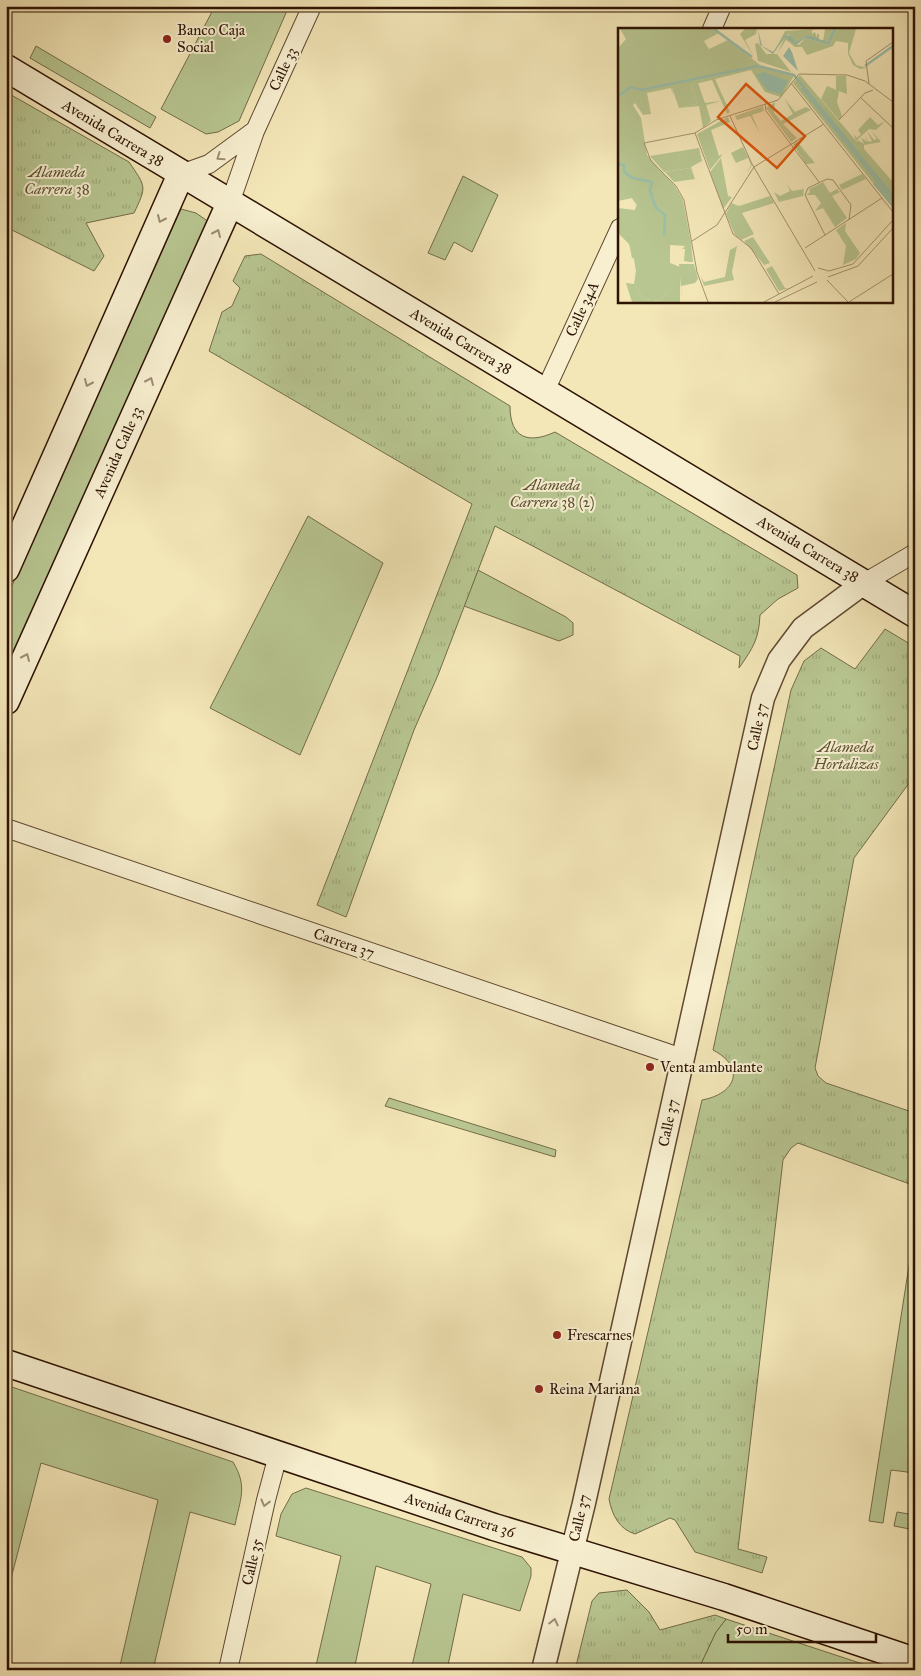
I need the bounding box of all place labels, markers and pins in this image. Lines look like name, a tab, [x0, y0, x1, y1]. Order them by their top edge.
place label: Banco Caja Social	[177, 21, 246, 56]
marker: Banco Caja Social	[161, 33, 173, 45]
place label: Venta ambulante	[659, 1058, 763, 1076]
marker: Venta ambulante	[644, 1061, 656, 1073]
place label: Frescarnes	[567, 1326, 632, 1344]
marker: Frescarnes	[551, 1329, 563, 1341]
place label: Reina Mariana	[549, 1380, 641, 1398]
marker: Reina Mariana	[533, 1383, 545, 1395]

